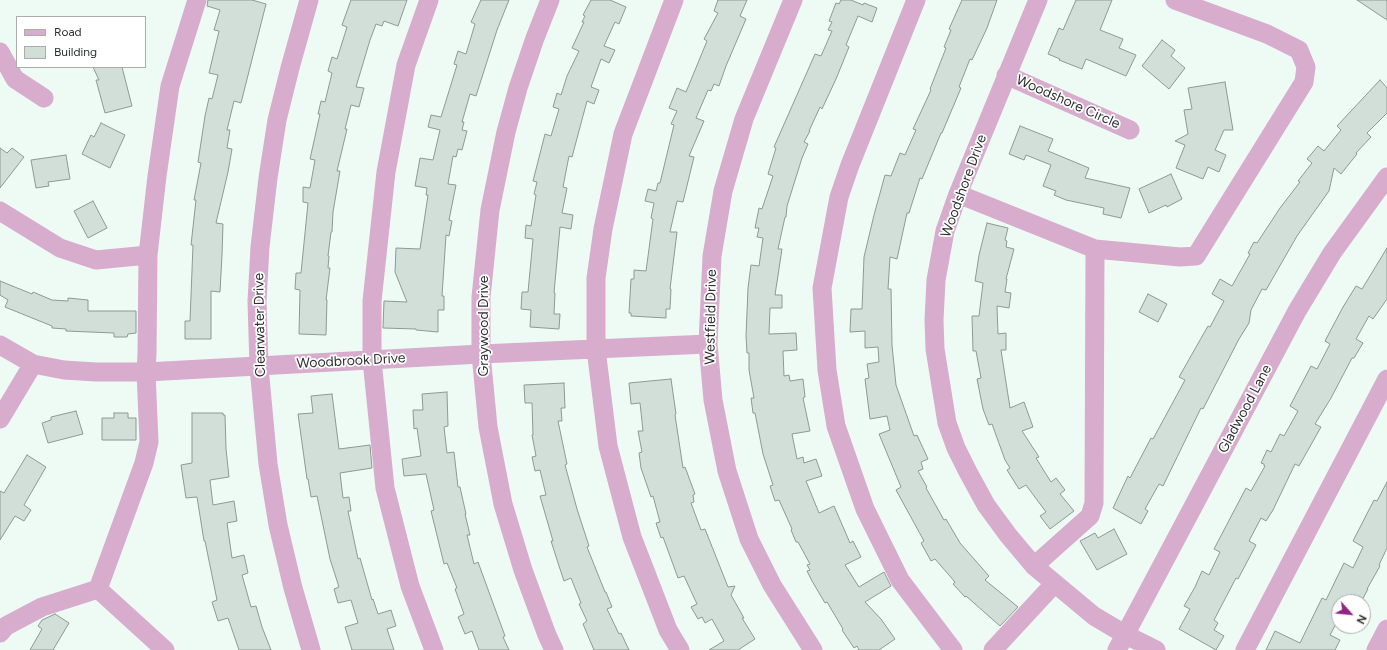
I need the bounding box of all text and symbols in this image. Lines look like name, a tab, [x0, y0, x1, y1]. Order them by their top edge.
legend	[16, 16, 146, 68]
text: Road	[54, 25, 82, 39]
text: Building	[54, 45, 97, 59]
street label: Woodshore Circle	[1013, 72, 1123, 132]
street label: Woodshore Drive	[938, 132, 990, 240]
street label: Westfield Drive	[702, 269, 720, 365]
street label: Clearwater Drive	[251, 273, 269, 377]
street label: Graywood Drive	[476, 276, 492, 376]
street label: Woodbrook Drive	[296, 350, 406, 372]
street label: Gladwood Lane	[1215, 362, 1275, 456]
north arrow	[1331, 594, 1371, 634]
text: N	[1354, 612, 1369, 626]

